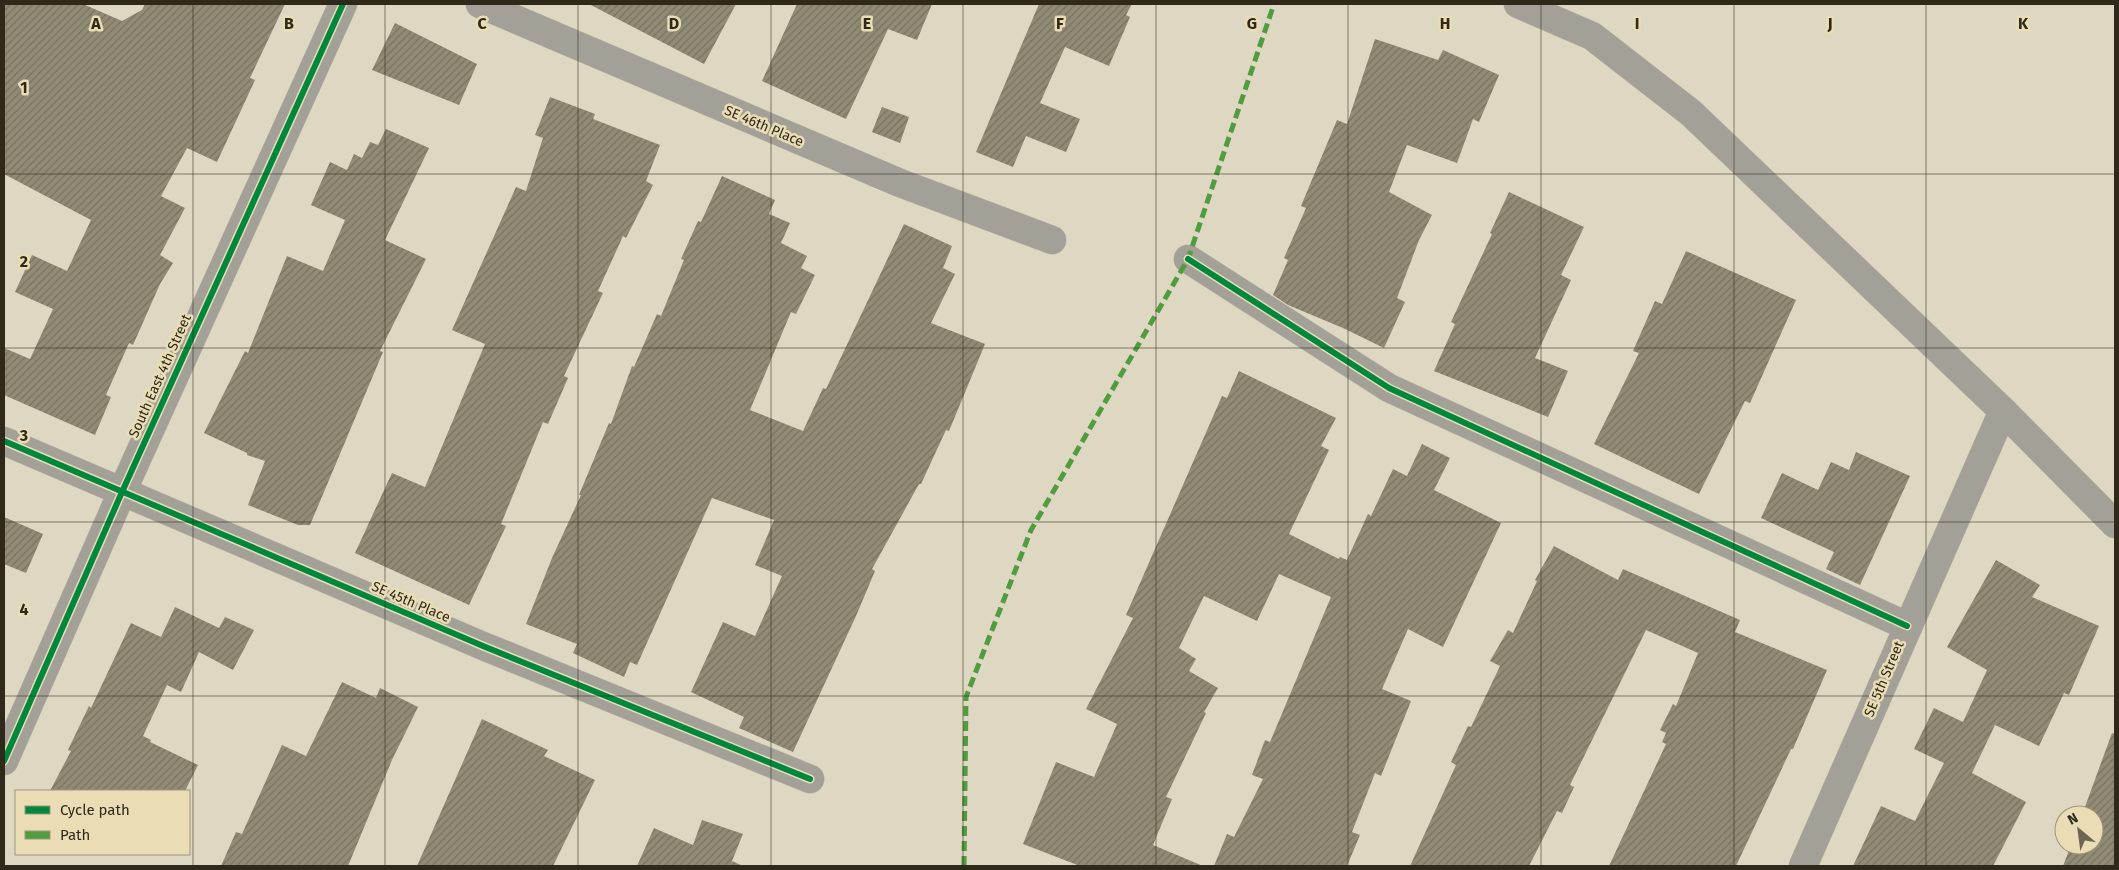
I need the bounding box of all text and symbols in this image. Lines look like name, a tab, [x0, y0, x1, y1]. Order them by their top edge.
text: A	[90, 14, 101, 33]
text: B	[284, 14, 294, 33]
text: C	[477, 14, 487, 33]
text: D	[669, 14, 679, 33]
text: E	[863, 14, 871, 33]
text: F	[1056, 14, 1064, 33]
text: G	[1247, 14, 1257, 33]
text: H	[1440, 14, 1450, 33]
text: I	[1635, 14, 1639, 33]
text: J	[1826, 14, 1833, 33]
text: K	[2018, 14, 2029, 33]
text: 1	[20, 78, 28, 97]
street label: SE 46th Place	[722, 102, 806, 150]
text: 2	[20, 252, 28, 271]
street label: South East 4th Street	[125, 311, 195, 440]
text: 3	[19, 426, 28, 445]
street label: SE 45th Place	[369, 578, 453, 626]
text: 4	[19, 600, 29, 619]
street label: SE 5th Street	[1860, 638, 1908, 719]
legend	[15, 790, 190, 855]
text: Cycle path	[60, 801, 130, 819]
north arrow	[2054, 805, 2104, 855]
text: N	[2065, 809, 2081, 829]
text: Path	[60, 826, 90, 844]

